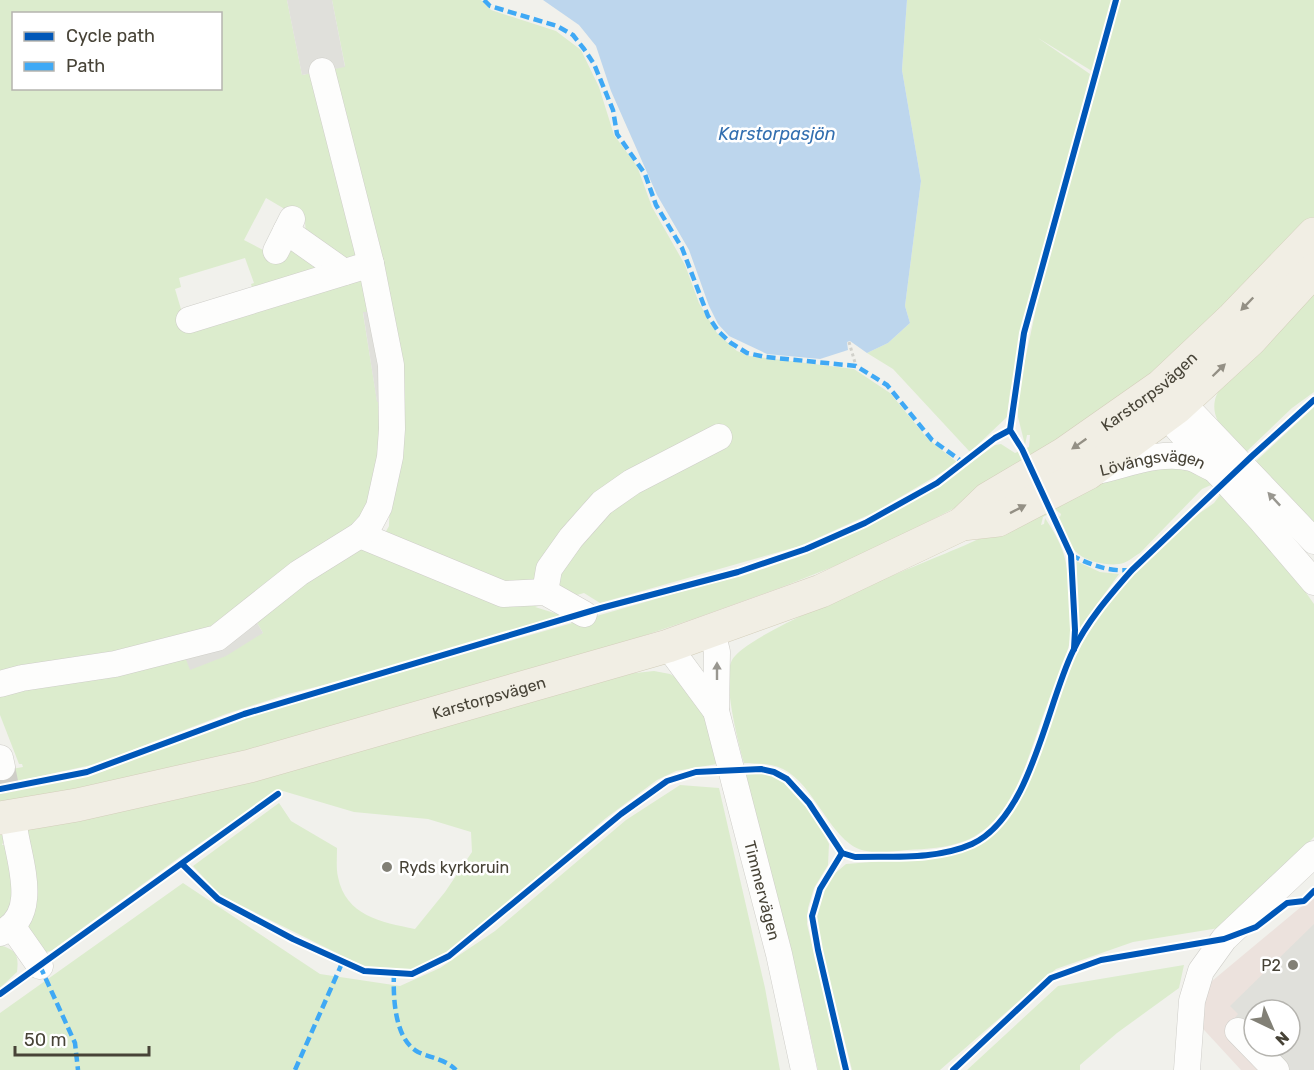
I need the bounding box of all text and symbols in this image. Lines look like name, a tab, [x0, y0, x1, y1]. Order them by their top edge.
legend	[12, 12, 222, 90]
text: Cycle path	[66, 25, 155, 47]
text: Path	[66, 55, 105, 77]
water label: Karstorpasjön	[718, 123, 836, 145]
one-way arrow	[1240, 296, 1254, 311]
street label: Karstorpsvägen	[1097, 348, 1201, 435]
one-way arrow	[1212, 363, 1226, 377]
one-way arrow	[1071, 438, 1087, 450]
street label: Lövängsvägen	[1098, 446, 1209, 480]
one-way arrow	[1267, 491, 1281, 506]
one-way arrow	[1010, 504, 1027, 514]
one-way arrow	[712, 661, 722, 680]
street label: Karstorpsvägen	[430, 672, 548, 723]
street label: Timmervägen	[741, 839, 785, 942]
place label: Ryds kyrkoruin	[399, 858, 509, 877]
marker: Ryds kyrkoruin	[380, 860, 394, 874]
place label: P2	[1261, 956, 1281, 975]
marker: P2	[1286, 958, 1300, 972]
north arrow	[1242, 998, 1302, 1058]
scale bar	[15, 1019, 148, 1057]
text: N	[1271, 1028, 1293, 1049]
text: 50 m	[24, 1029, 67, 1051]

